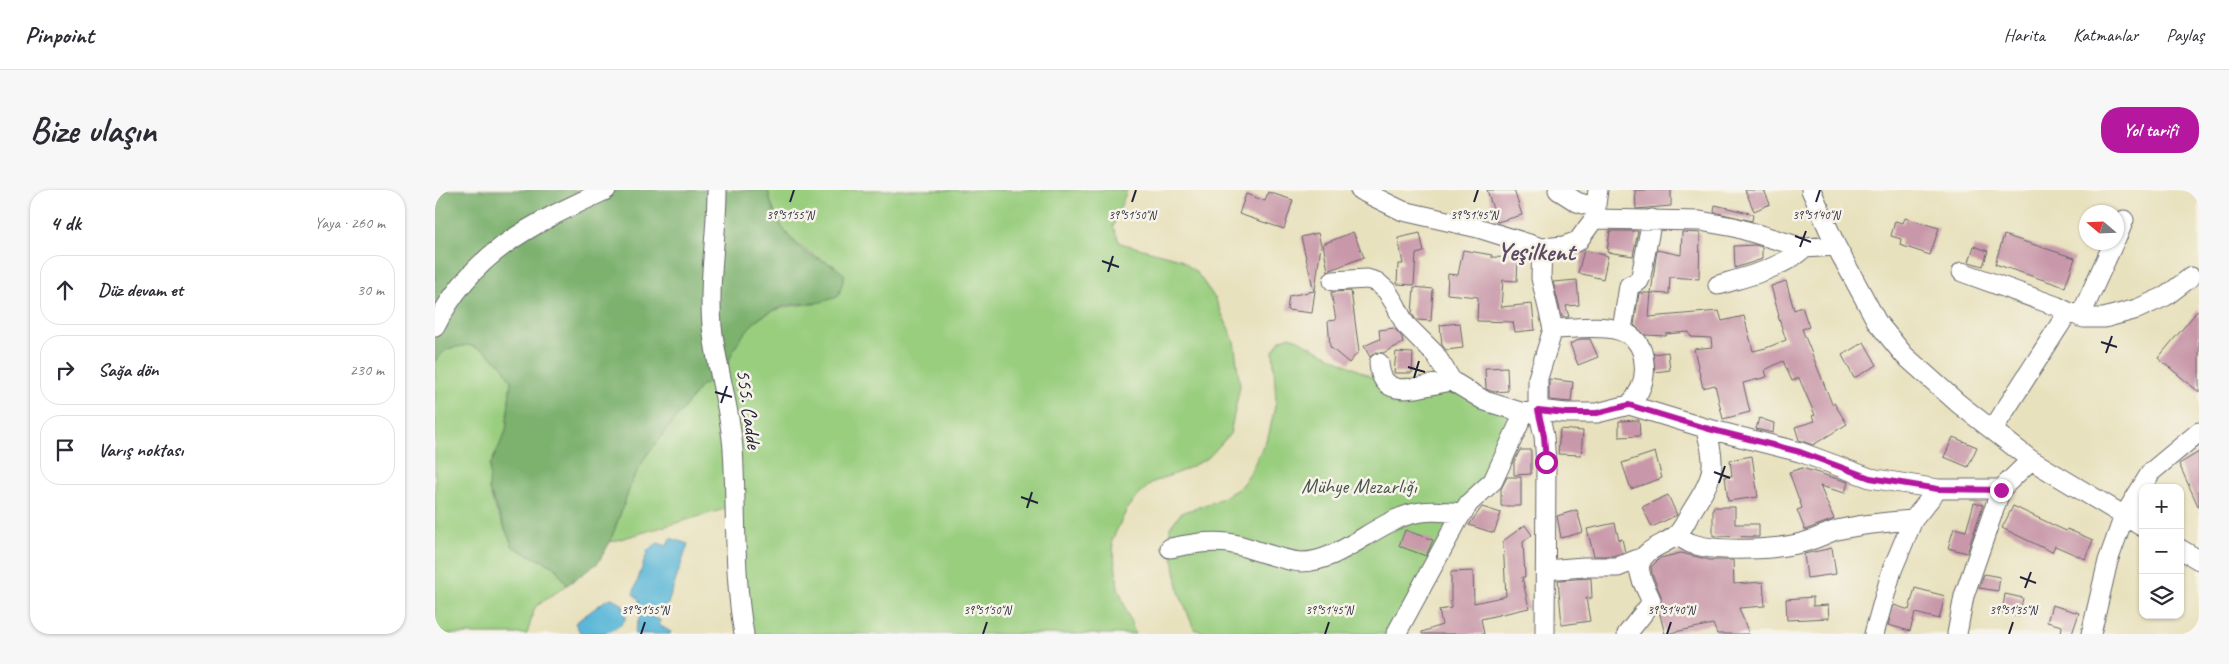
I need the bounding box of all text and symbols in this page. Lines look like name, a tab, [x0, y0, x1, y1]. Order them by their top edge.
text: Pinpoint	[25, 20, 94, 50]
text: Harita	[2004, 24, 2045, 46]
text: Katmanlar	[2073, 24, 2138, 46]
text: Paylaş	[2166, 24, 2204, 46]
button: Yol tarifi	[2101, 107, 2199, 153]
text: Bize ulaşın	[30, 108, 156, 153]
north arrow	[2079, 205, 2124, 250]
text: 39°51'55"N	[766, 207, 815, 223]
text: 39°51'50"N	[1108, 207, 1157, 223]
text: 39°51'45"N	[1450, 207, 1499, 223]
text: 39°51'40"N	[1792, 207, 1841, 223]
text: 4 dk	[50, 210, 81, 236]
text: Yaya · 260 m	[314, 213, 385, 233]
district label: Yeşilkent	[1497, 235, 1577, 268]
icon: ahead	[51, 276, 79, 304]
text: Düz devam et	[98, 278, 183, 302]
text: 30 m	[357, 280, 384, 300]
icon: right	[51, 356, 79, 384]
text: Sağa dön	[98, 358, 159, 382]
text: 230 m	[350, 360, 384, 380]
street label: 555. Cadde	[731, 368, 768, 452]
icon: arrive	[51, 436, 79, 464]
text: Varış noktası	[98, 438, 183, 462]
route start	[1535, 451, 1558, 474]
park label: Mühye Mezarlığı	[1301, 473, 1418, 499]
route end	[1990, 479, 2013, 502]
map controls	[2139, 484, 2184, 619]
button: +	[2139, 484, 2184, 529]
button: −	[2139, 529, 2184, 574]
button: layers	[2139, 574, 2184, 619]
text: 39°51'55"N	[621, 602, 670, 618]
text: 39°51'50"N	[963, 602, 1012, 618]
text: 39°51'45"N	[1305, 602, 1354, 618]
text: 39°51'40"N	[1647, 602, 1696, 618]
text: 39°51'35"N	[1989, 602, 2038, 618]

